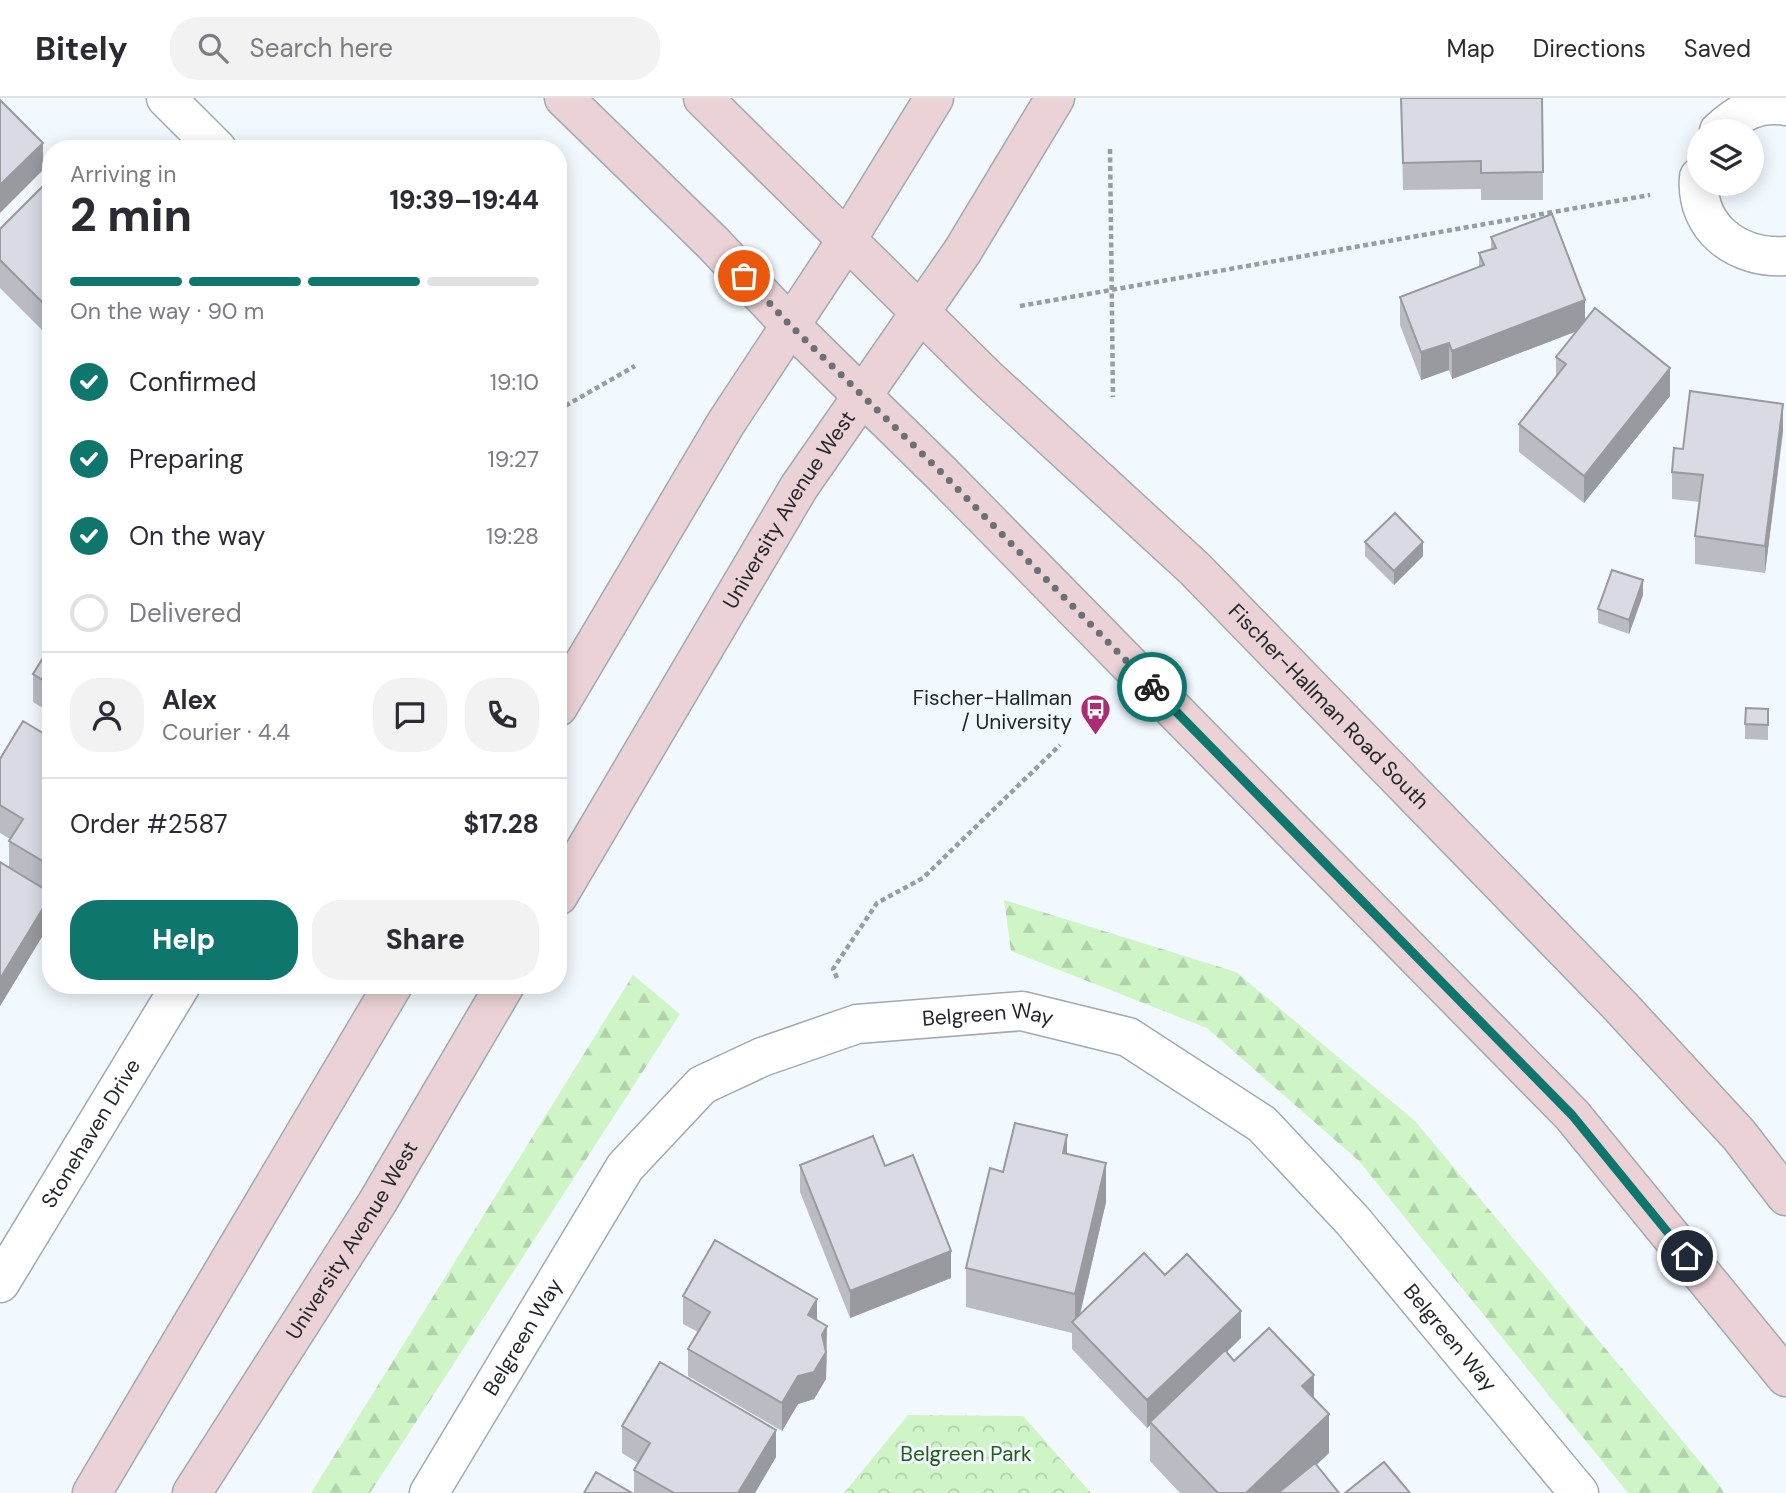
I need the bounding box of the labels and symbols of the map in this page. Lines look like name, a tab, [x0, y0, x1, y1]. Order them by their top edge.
pin	[714, 246, 774, 306]
street label: University Avenue West	[716, 405, 862, 614]
street label: Fischer-Hallman Road South	[1222, 598, 1435, 815]
courier	[1117, 652, 1187, 722]
place label: Fischer-Hallman / University	[913, 684, 1072, 736]
bus stop icon: Fischer-Hallman / University	[1078, 693, 1112, 737]
street label: Belgreen Way	[921, 996, 1057, 1033]
street label: Stonehaven Drive	[35, 1054, 147, 1213]
street label: University Avenue West	[279, 1136, 424, 1345]
pin	[1657, 1226, 1717, 1286]
street label: Belgreen Way	[477, 1273, 569, 1401]
street label: Belgreen Way	[1397, 1278, 1503, 1398]
park label: Belgreen Park	[900, 1440, 1032, 1468]

